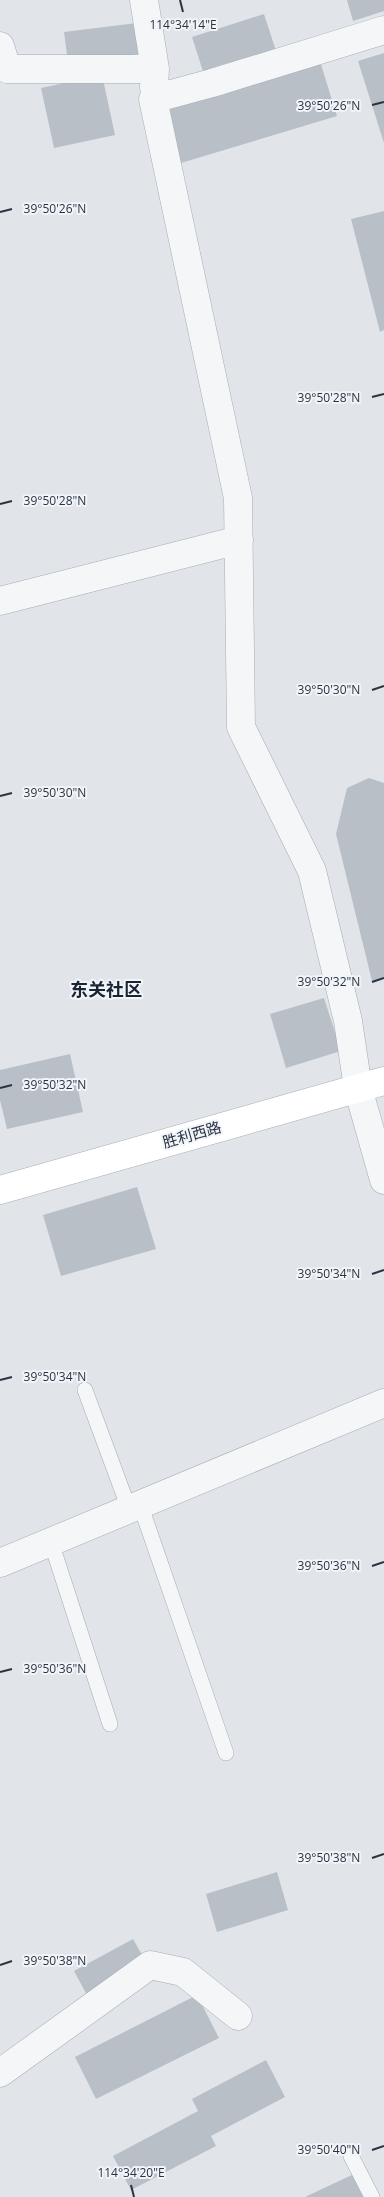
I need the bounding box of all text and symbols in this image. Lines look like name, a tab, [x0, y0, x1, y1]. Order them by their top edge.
text: 114°34'14"E	[149, 16, 217, 33]
text: 39°50'26"N	[298, 97, 360, 114]
text: 39°50'26"N	[24, 200, 86, 217]
text: 39°50'28"N	[298, 389, 360, 406]
text: 39°50'28"N	[24, 492, 86, 509]
text: 39°50'30"N	[298, 681, 360, 698]
text: 39°50'30"N	[24, 784, 86, 801]
text: 39°50'32"N	[298, 973, 360, 990]
district label: 东关社区	[70, 977, 142, 1001]
text: 39°50'32"N	[24, 1076, 86, 1093]
street label: 胜利西路	[160, 1116, 223, 1152]
text: 39°50'34"N	[298, 1265, 360, 1282]
text: 39°50'34"N	[24, 1368, 86, 1385]
text: 39°50'36"N	[298, 1557, 360, 1574]
text: 39°50'36"N	[24, 1660, 86, 1677]
text: 39°50'38"N	[298, 1849, 360, 1866]
text: 39°50'38"N	[24, 1952, 86, 1969]
text: 39°50'40"N	[298, 2141, 360, 2158]
text: 114°34'20"E	[97, 2164, 165, 2181]

